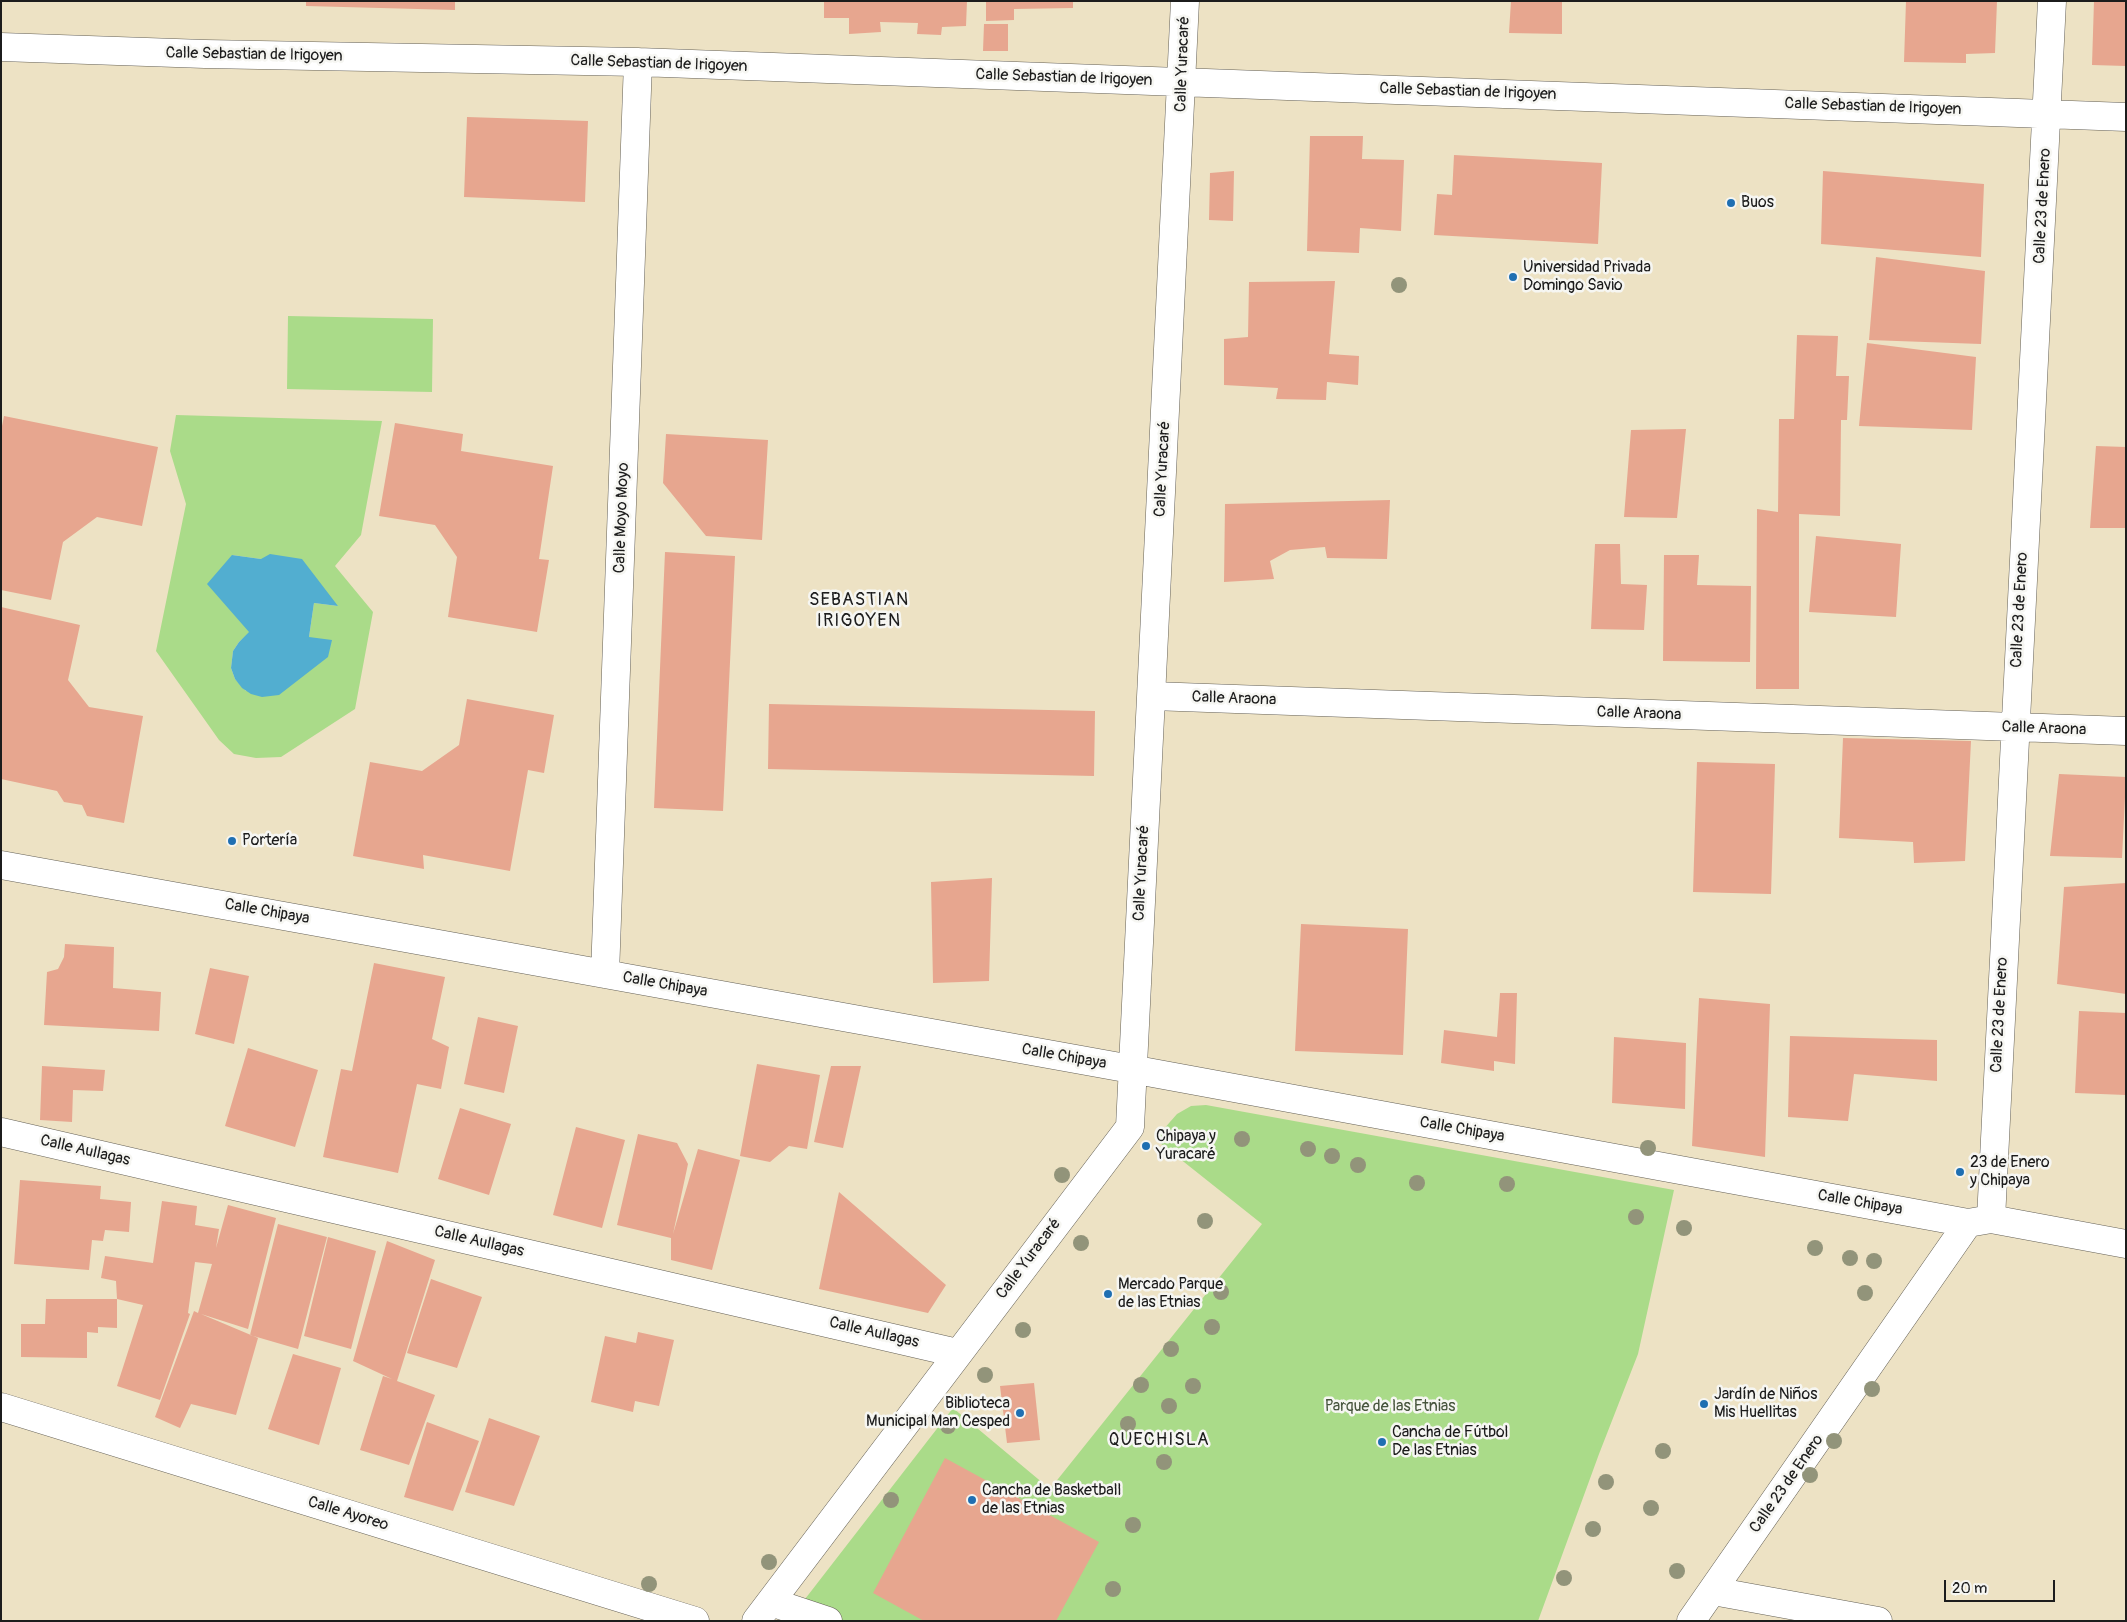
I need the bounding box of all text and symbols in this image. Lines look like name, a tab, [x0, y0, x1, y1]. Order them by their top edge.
street label: Calle Yuracaré	[1172, 16, 1194, 112]
street label: Calle Sebastian de Irigoyen	[165, 44, 343, 66]
street label: Calle Sebastian de Irigoyen	[570, 51, 748, 77]
street label: Calle Sebastian de Irigoyen	[975, 65, 1153, 91]
street label: Calle Sebastian de Irigoyen	[1379, 79, 1557, 105]
street label: Calle Sebastian de Irigoyen	[1784, 94, 1962, 120]
street label: Calle 23 de Enero	[2030, 148, 2056, 264]
place label: Buos	[1741, 193, 1774, 213]
marker: Buos	[1725, 197, 1737, 209]
place label: Universidad Privada Domingo Savio	[1523, 258, 1651, 296]
marker: Universidad Privada Domingo Savio	[1507, 271, 1519, 283]
street label: Calle Yuracaré	[1151, 421, 1175, 517]
street label: Calle Moyo Moyo	[610, 462, 634, 574]
street label: Calle 23 de Enero	[2007, 552, 2033, 668]
district label: SEBASTIAN IRIGOYEN	[808, 589, 910, 632]
street label: Calle Araona	[1191, 688, 1277, 710]
street label: Calle Araona	[1596, 703, 1682, 725]
street label: Calle Araona	[2001, 718, 2087, 740]
street label: Calle Yuracaré	[1130, 825, 1154, 921]
place label: Portería	[242, 831, 297, 851]
marker: Portería	[226, 835, 238, 847]
street label: Calle Chipaya	[223, 895, 311, 929]
street label: Calle 23 de Enero	[1987, 957, 2013, 1073]
street label: Calle Chipaya	[621, 968, 709, 1002]
street label: Calle Chipaya	[1020, 1040, 1108, 1074]
street label: Calle Chipaya	[1418, 1113, 1506, 1147]
place label: Chipaya y Yuracaré	[1156, 1127, 1216, 1165]
street label: Calle Aullagas	[38, 1131, 132, 1171]
marker: Chipaya y Yuracaré	[1140, 1140, 1152, 1152]
place label: 23 de Enero y Chipaya	[1970, 1153, 2049, 1191]
marker: 23 de Enero y Chipaya	[1954, 1166, 1966, 1178]
street label: Calle Chipaya	[1816, 1186, 1904, 1220]
street label: Calle Yuracaré	[992, 1215, 1066, 1303]
street label: Calle Aullagas	[432, 1222, 526, 1262]
place label: Mercado Parque de las Etnias	[1118, 1275, 1223, 1313]
marker: Mercado Parque de las Etnias	[1102, 1288, 1114, 1300]
street label: Calle Aullagas	[827, 1313, 921, 1353]
place label: Jardín de Niños Mis Huellitas	[1714, 1385, 1817, 1423]
place label: Biblioteca Municipal Man Cesped	[866, 1394, 1010, 1432]
park label: Parque de las Etnias	[1325, 1397, 1455, 1417]
marker: Jardín de Niños Mis Huellitas	[1698, 1398, 1710, 1410]
marker: Biblioteca Municipal Man Cesped	[1014, 1407, 1026, 1419]
place label: Cancha de Fútbol De las Etnias	[1392, 1423, 1508, 1461]
district label: QUECHISLA	[1107, 1429, 1211, 1451]
street label: Calle 23 de Enero	[1746, 1431, 1828, 1537]
marker: Cancha de Fútbol De las Etnias	[1376, 1436, 1388, 1448]
place label: Cancha de Basketball de las Etnias	[982, 1481, 1121, 1519]
street label: Calle Ayoreo	[305, 1493, 391, 1535]
marker: Cancha de Basketball de las Etnias	[966, 1494, 978, 1506]
scale bar	[1947, 1570, 2058, 1602]
text: 20 m	[1952, 1579, 1987, 1598]

